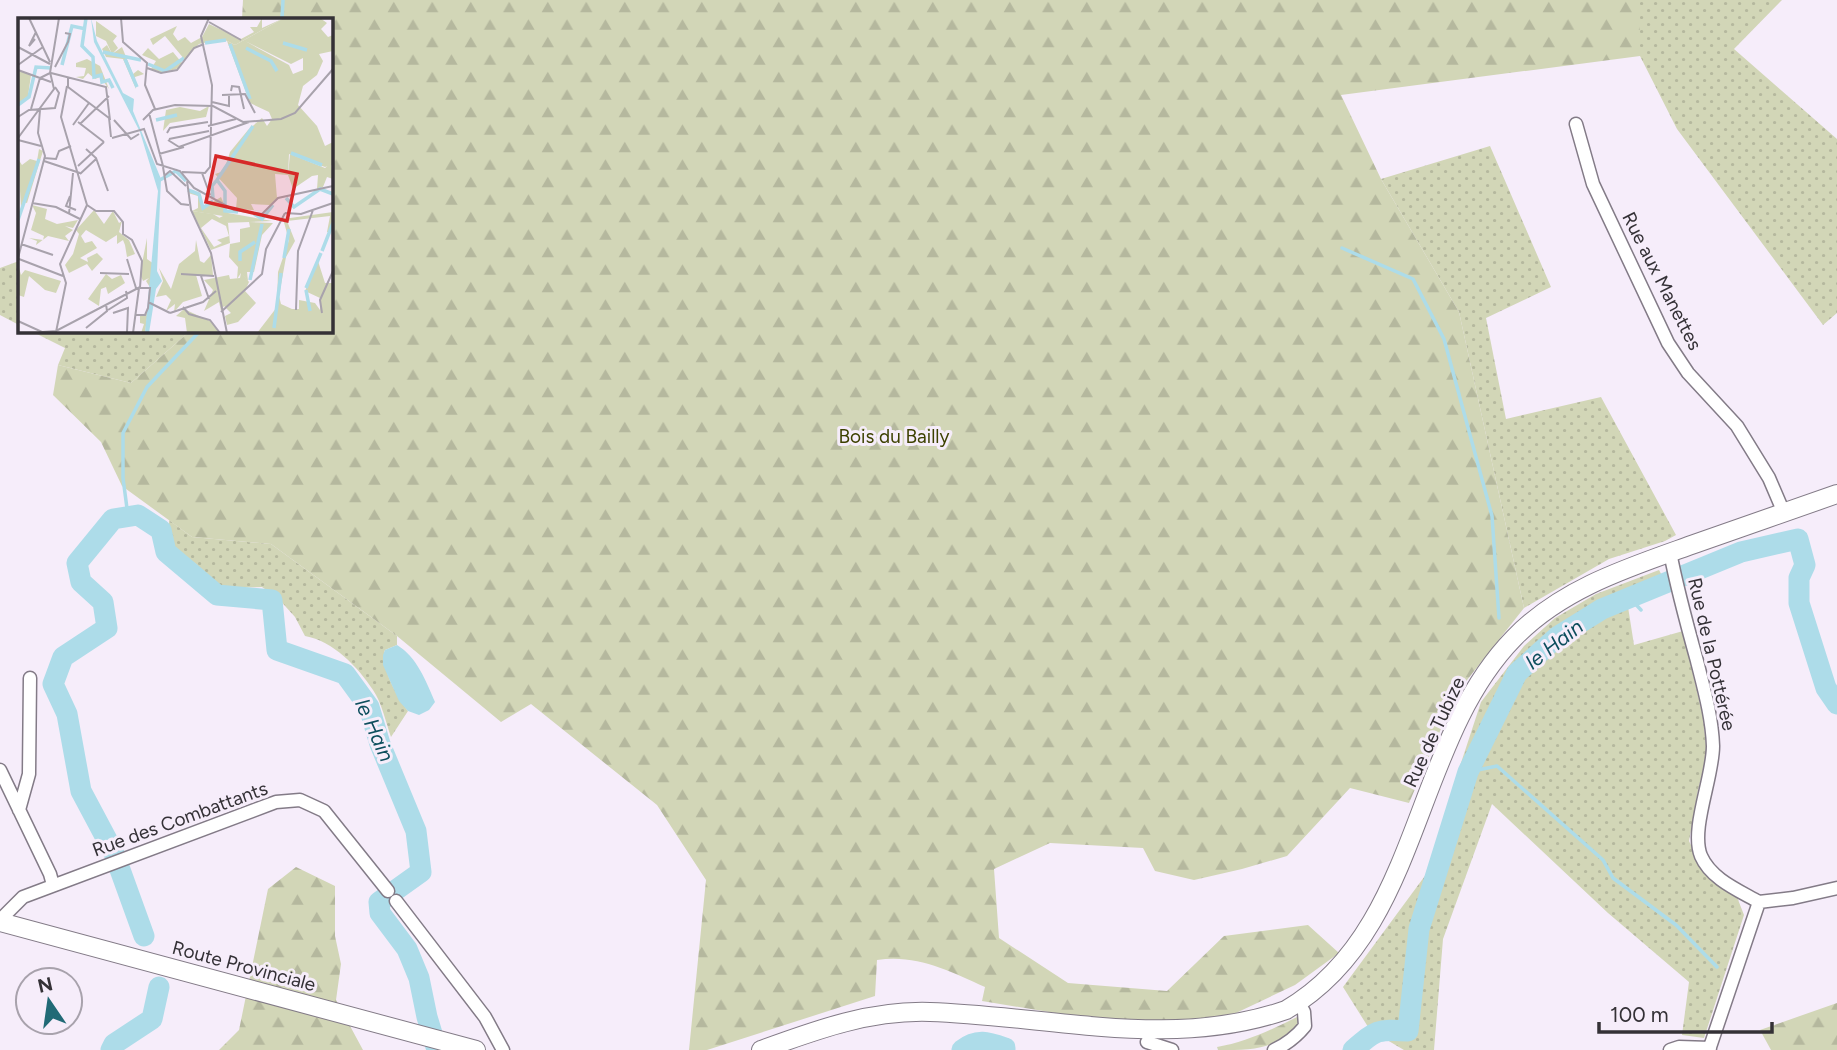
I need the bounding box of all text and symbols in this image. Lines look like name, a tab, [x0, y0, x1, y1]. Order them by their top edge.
inset map	[18, 18, 332, 332]
street label: Rue aux Manettes	[1617, 208, 1707, 354]
park label: Bois du Bailly	[838, 425, 950, 448]
street label: Rue de la Pottérée	[1683, 575, 1741, 733]
water label: le Hain	[1520, 614, 1588, 674]
street label: Rue de Tubize	[1398, 673, 1470, 791]
water label: le Hain	[350, 695, 400, 766]
street label: Rue des Combattants	[89, 777, 271, 861]
street label: Route Provinciale	[170, 936, 318, 996]
north arrow	[14, 966, 84, 1036]
text: N	[36, 972, 55, 998]
scale bar	[1599, 990, 1772, 1034]
text: 100 m	[1610, 1002, 1669, 1027]

